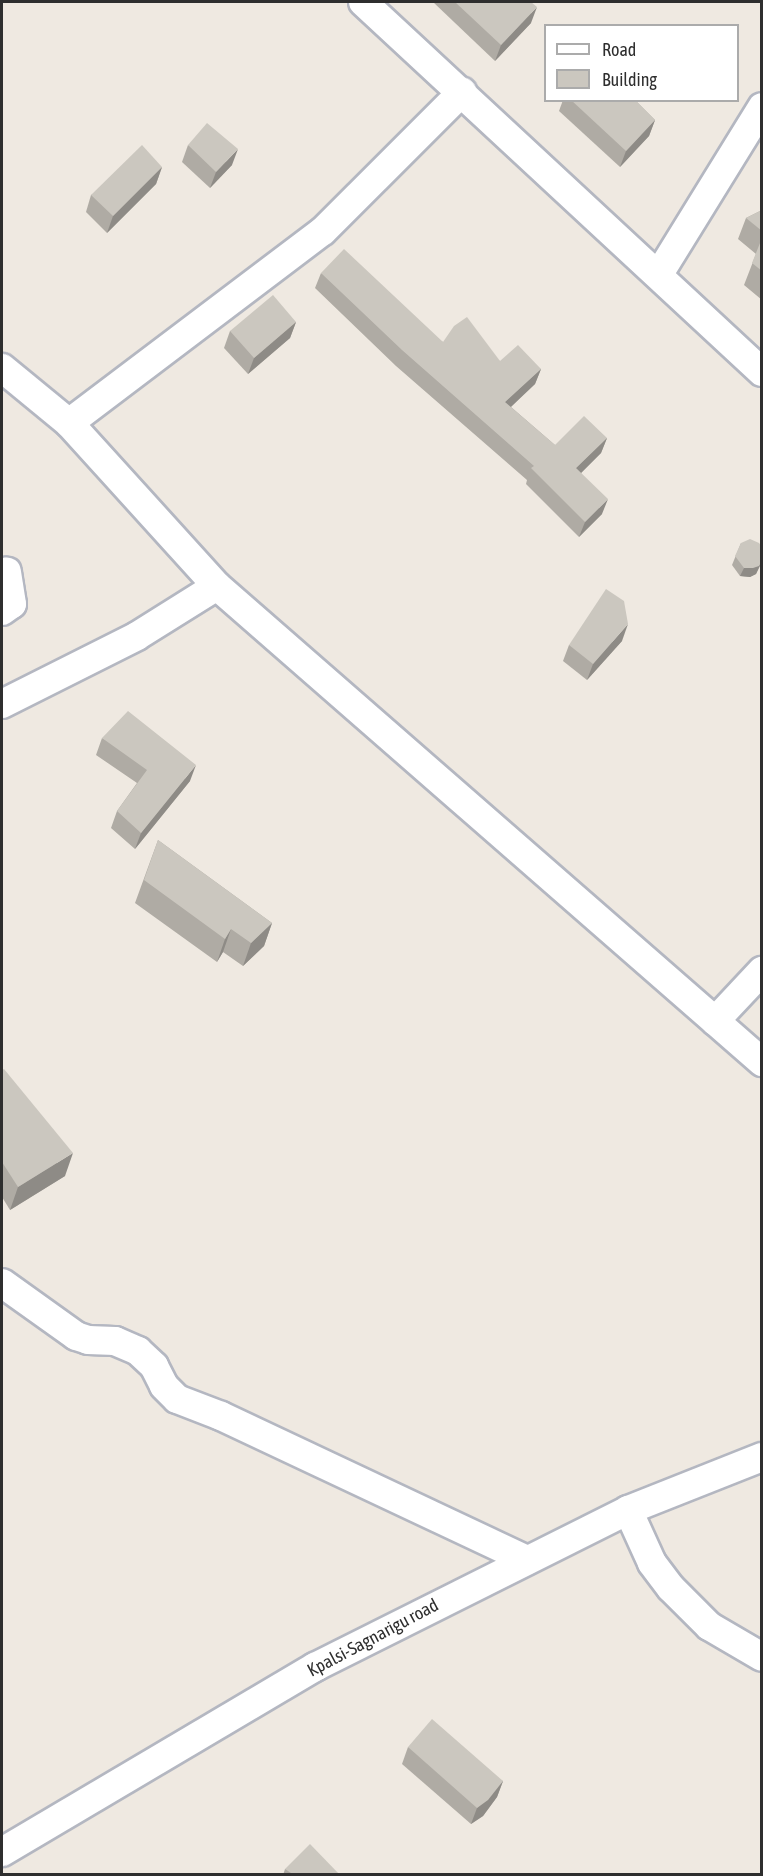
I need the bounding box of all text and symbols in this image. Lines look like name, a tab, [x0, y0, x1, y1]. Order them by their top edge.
legend	[544, 24, 739, 102]
text: Road	[602, 39, 636, 60]
text: Building	[602, 69, 657, 90]
street label: Kpalsi-Sagnarigu road	[304, 1594, 442, 1682]

